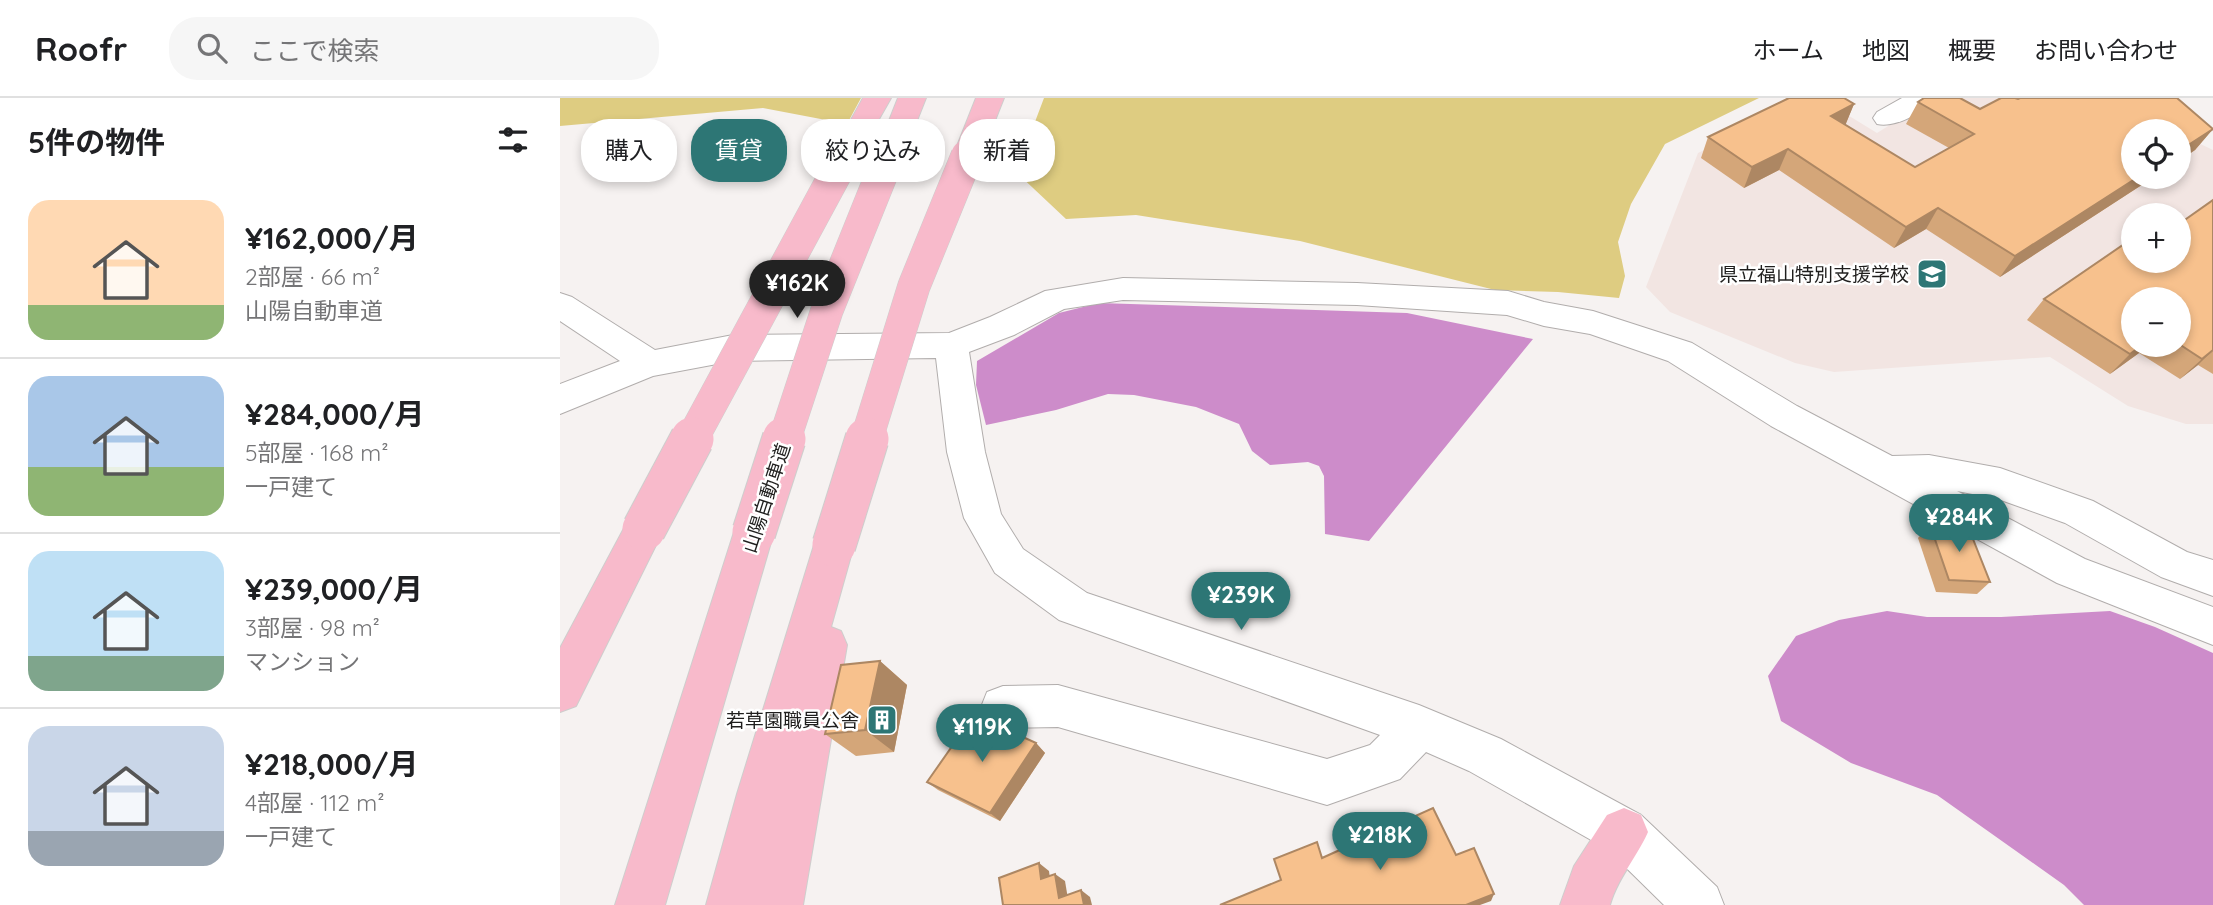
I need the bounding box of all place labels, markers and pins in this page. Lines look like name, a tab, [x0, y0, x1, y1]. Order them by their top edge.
school or university icon: 県立福山特別支援学校	[1915, 257, 1949, 291]
pin: ¥162K	[748, 260, 846, 320]
place label: 県立福山特別支援学校	[1719, 262, 1909, 286]
pin: ¥284K	[1910, 494, 2008, 554]
pin: ¥239K	[1192, 573, 1290, 632]
building icon: 若草園職員公舎	[865, 703, 899, 737]
pin: ¥119K	[933, 704, 1031, 764]
place label: 若草園職員公舎	[726, 708, 859, 732]
pin: ¥218K	[1331, 812, 1429, 872]

